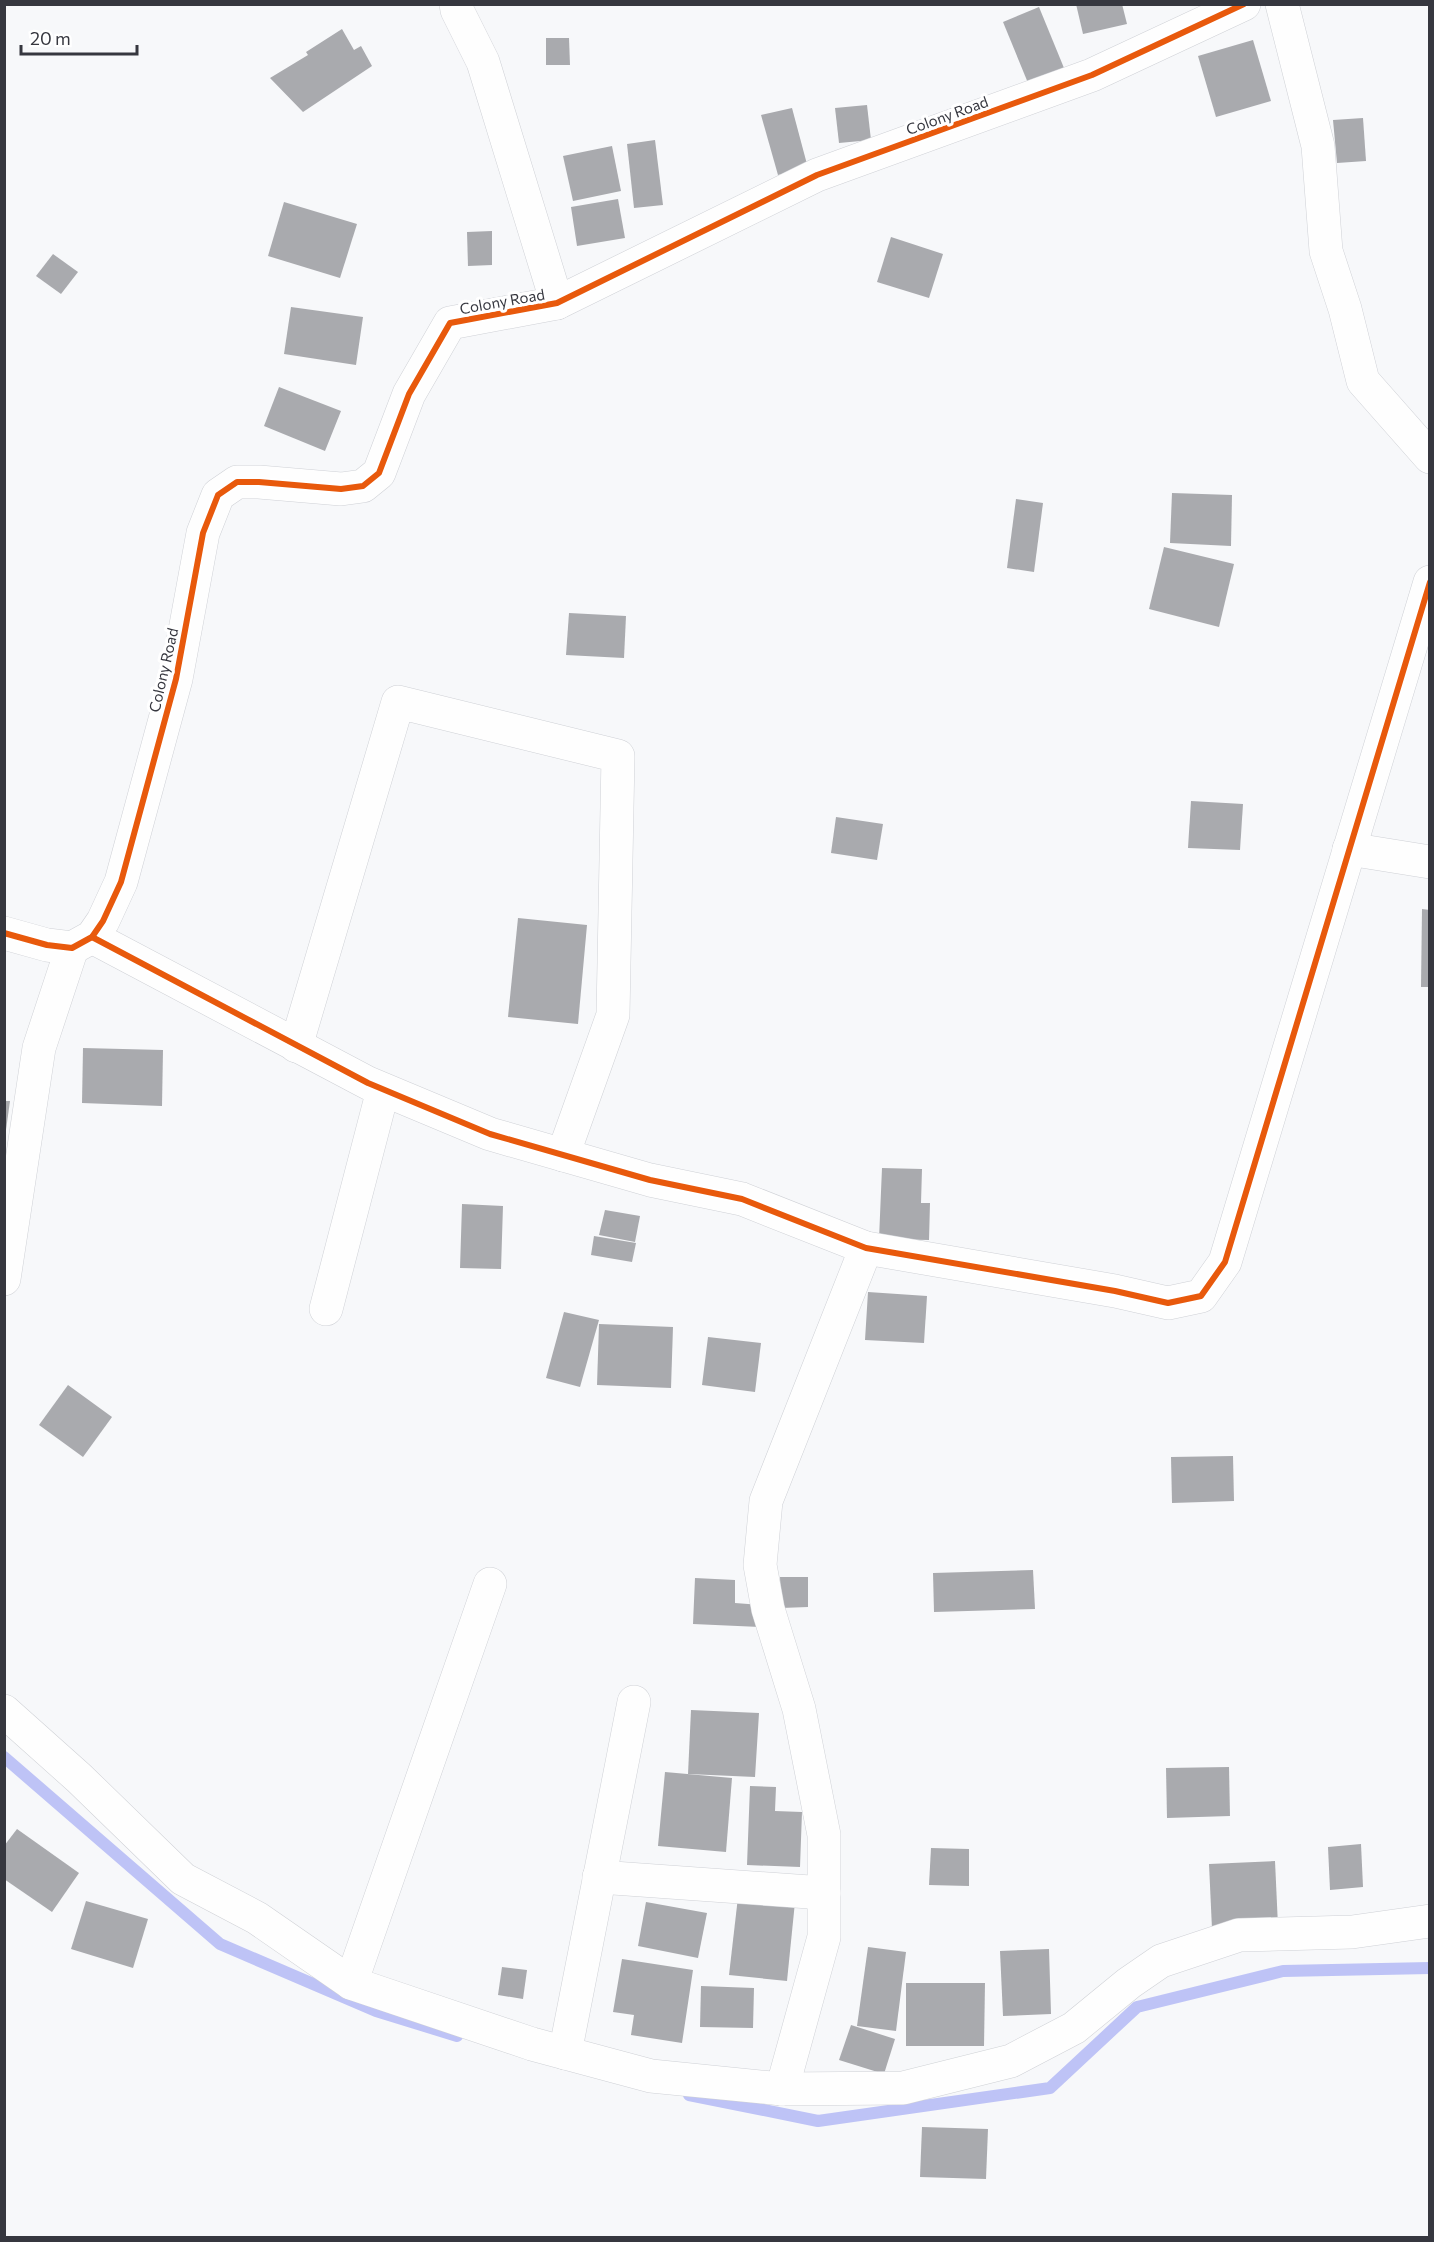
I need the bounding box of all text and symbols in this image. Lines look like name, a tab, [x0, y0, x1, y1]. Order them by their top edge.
scale bar	[21, 18, 136, 56]
text: 20 m	[30, 27, 71, 49]
street label: Colony Road	[903, 92, 991, 138]
street label: Colony Road	[458, 285, 546, 317]
street label: Colony Road	[145, 626, 181, 714]

